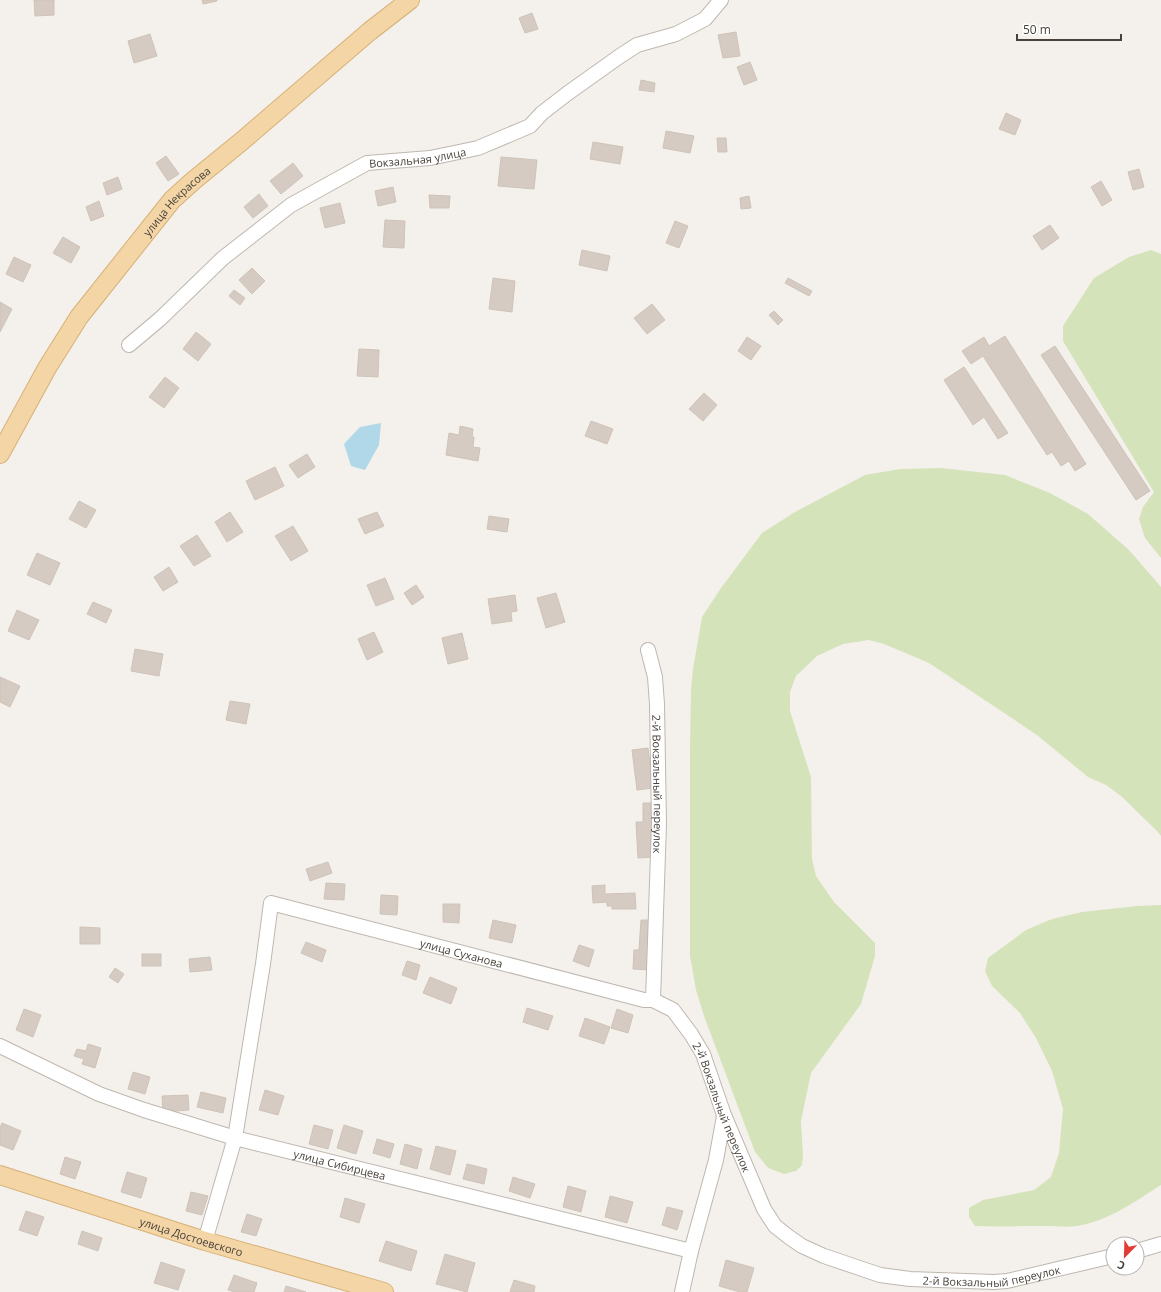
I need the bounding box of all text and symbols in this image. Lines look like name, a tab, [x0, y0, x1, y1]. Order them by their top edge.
scale bar	[1017, 16, 1121, 42]
text: 50 m	[1023, 21, 1051, 38]
street label: Вокзальная улица	[368, 143, 467, 170]
street label: улица Некрасова	[139, 163, 213, 239]
street label: 2-й Вокзальный переулок	[650, 715, 667, 854]
street label: улица Суханова	[419, 935, 505, 971]
street label: 2-й Вокзальный переулок	[690, 1039, 755, 1174]
street label: улица Сибирцева	[292, 1145, 387, 1183]
street label: улица Достоевского	[138, 1213, 245, 1259]
north arrow	[1105, 1236, 1145, 1276]
text: С	[1115, 1257, 1127, 1274]
street label: 2-й Вокзальный переулок	[922, 1261, 1062, 1290]

